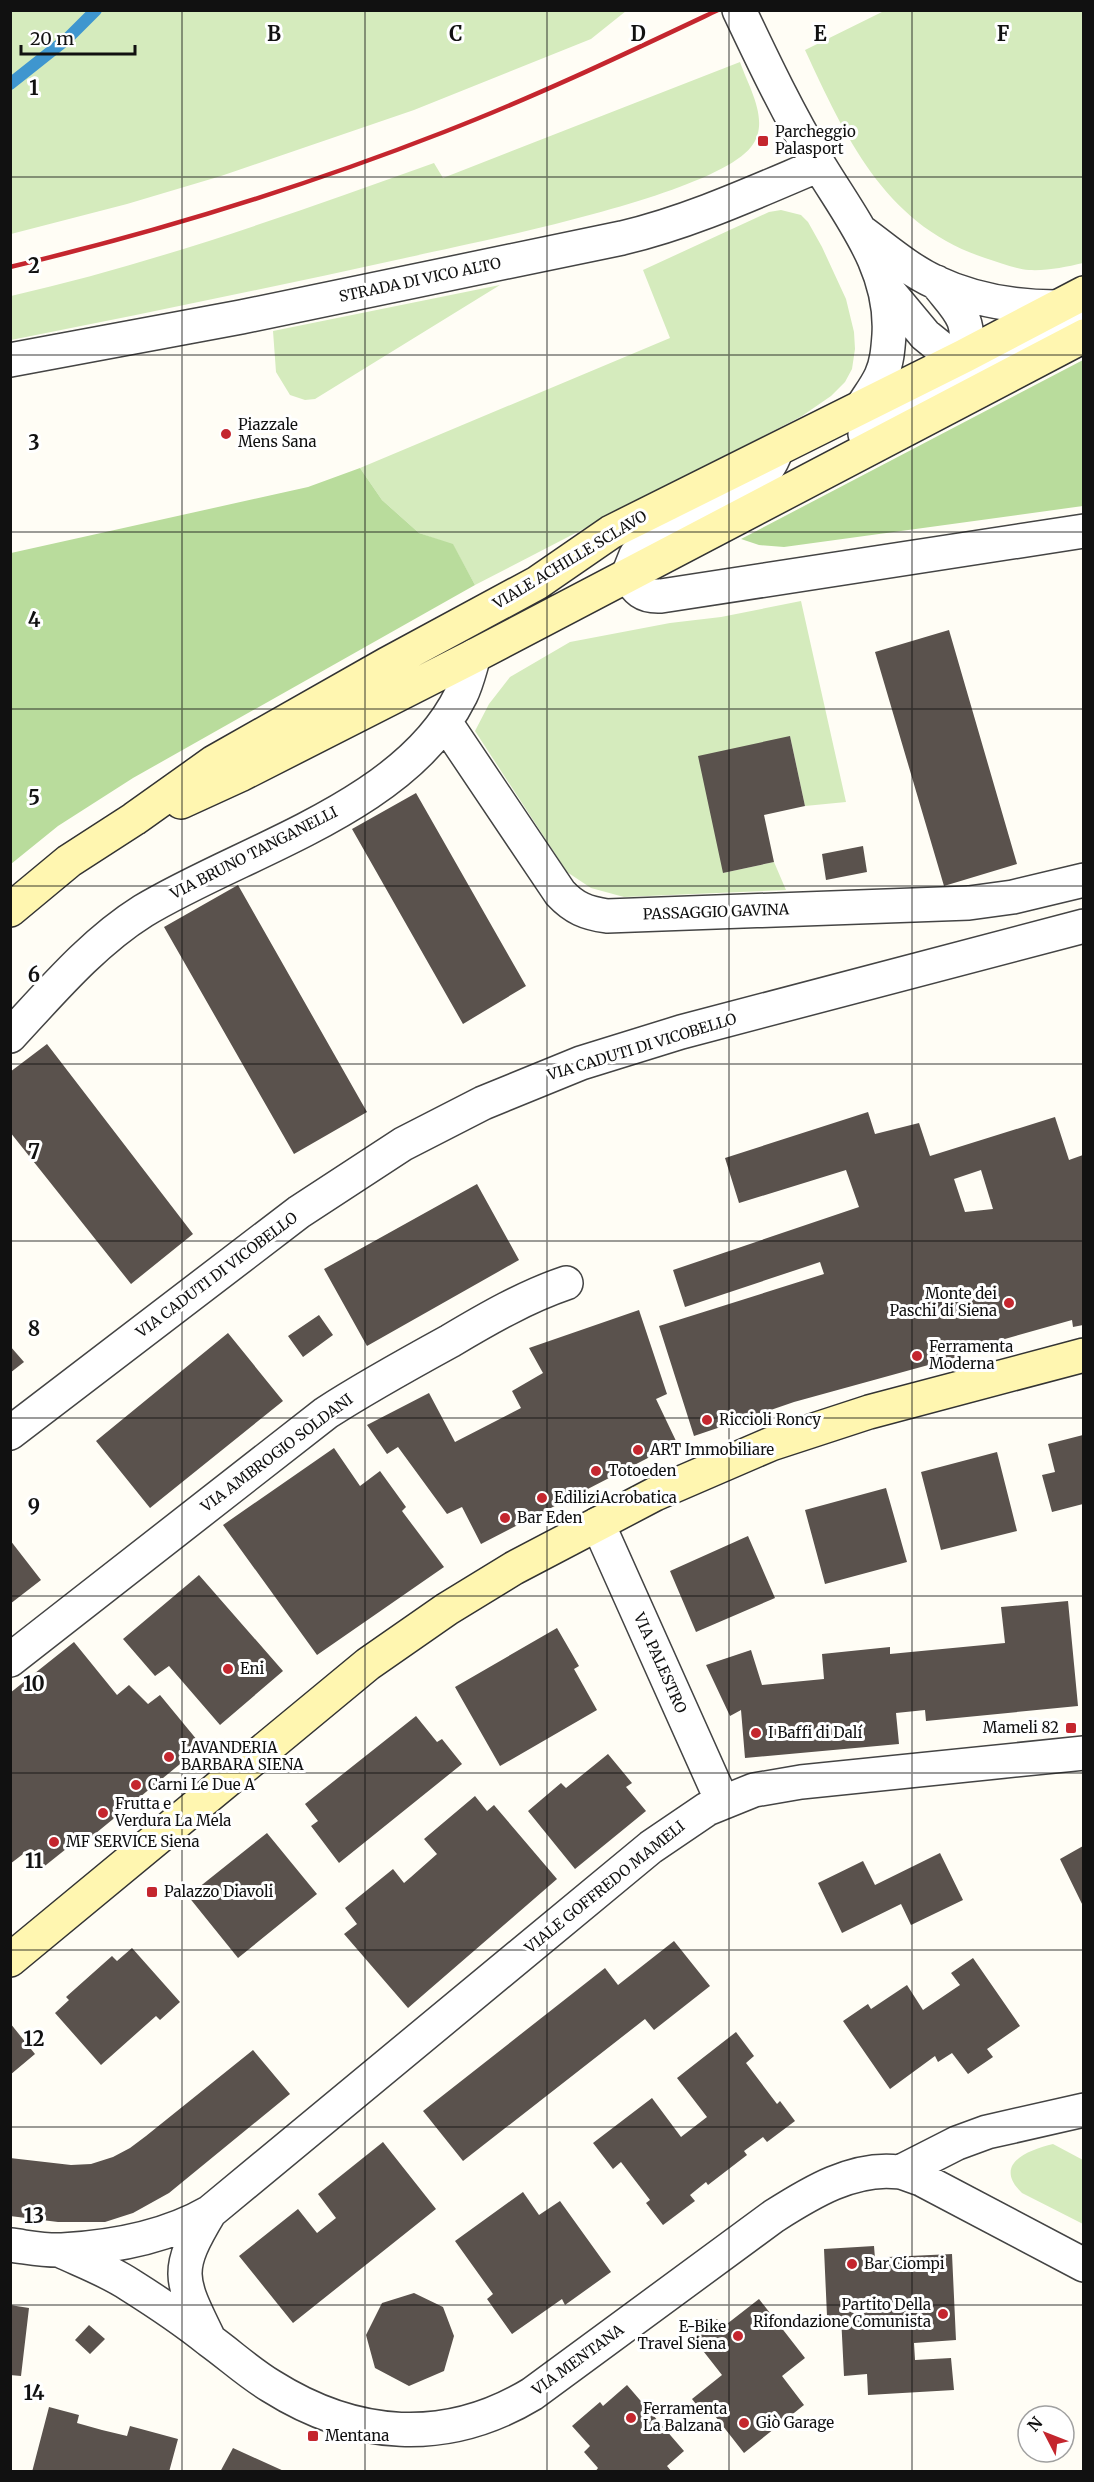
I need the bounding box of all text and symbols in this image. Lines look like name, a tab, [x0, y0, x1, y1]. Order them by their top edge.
scale bar	[21, 18, 135, 56]
text: B	[267, 21, 281, 46]
text: C	[449, 21, 463, 46]
text: D	[630, 21, 646, 46]
text: E	[813, 21, 827, 46]
text: F	[997, 21, 1010, 46]
text: 20 m	[30, 27, 74, 50]
text: 1	[29, 75, 39, 100]
place label: Parcheggio Palasport	[775, 122, 856, 158]
marker: Parcheggio Palasport	[756, 134, 770, 148]
text: 2	[28, 253, 40, 278]
street label: STRADA DI VICO ALTO	[337, 253, 503, 306]
place label: Piazzale Mens Sana	[238, 415, 317, 451]
marker: Piazzale Mens Sana	[219, 427, 233, 441]
text: 3	[28, 430, 40, 455]
street label: VIALE ACHILLE SCLAVO	[489, 506, 650, 614]
text: 4	[28, 607, 41, 632]
text: 5	[28, 785, 40, 810]
street label: VIA BRUNO TANGANELLI	[166, 802, 341, 904]
street label: PASSAGGIO GAVINA	[643, 899, 790, 924]
text: 6	[28, 962, 40, 987]
street label: VIA CADUTI DI VICOBELLO	[544, 1009, 739, 1085]
text: 7	[28, 1139, 40, 1164]
street label: VIA CADUTI DI VICOBELLO	[131, 1208, 301, 1342]
place label: Monte dei Paschi di Siena	[890, 1284, 997, 1320]
marker: Monte dei Paschi di Siena	[1002, 1296, 1016, 1310]
text: 8	[28, 1316, 40, 1341]
place label: Ferramenta Moderna	[929, 1337, 1013, 1373]
marker: Ferramenta Moderna	[910, 1349, 924, 1363]
street label: VIA AMBROGIO SOLDANI	[196, 1389, 356, 1517]
place label: Riccioli Roncy	[719, 1410, 821, 1429]
marker: Riccioli Roncy	[700, 1413, 714, 1427]
place label: ART Immobiliare	[649, 1440, 774, 1459]
marker: ART Immobiliare	[631, 1443, 645, 1457]
place label: Totoeden	[608, 1461, 676, 1480]
marker: Totoeden	[589, 1464, 603, 1478]
place label: EdiliziAcrobatica	[554, 1488, 677, 1507]
marker: EdiliziAcrobatica	[535, 1491, 549, 1505]
text: 9	[28, 1494, 40, 1519]
place label: Bar Eden	[517, 1508, 582, 1527]
marker: Bar Eden	[498, 1511, 512, 1525]
street label: VIA PALESTRO	[629, 1609, 691, 1716]
place label: Eni	[240, 1659, 264, 1678]
marker: Eni	[221, 1662, 235, 1676]
text: 10	[23, 1671, 45, 1696]
place label: Mameli 82	[983, 1718, 1059, 1737]
marker: Mameli 82	[1064, 1721, 1078, 1735]
place label: I Baffi di Dalí	[768, 1723, 863, 1742]
marker: I Baffi di Dalí	[749, 1726, 763, 1740]
place label: LAVANDERIA BARBARA SIENA	[181, 1738, 304, 1774]
marker: LAVANDERIA BARBARA SIENA	[162, 1750, 176, 1764]
place label: Carni Le Due A	[148, 1775, 255, 1794]
marker: Carni Le Due A	[129, 1778, 143, 1792]
place label: Frutta e Verdura La Mela	[114, 1794, 231, 1830]
marker: Frutta e Verdura La Mela	[96, 1806, 110, 1820]
street label: VIALE GOFFREDO MAMELI	[520, 1816, 688, 1958]
place label: MF SERVICE Siena	[66, 1832, 200, 1851]
marker: MF SERVICE Siena	[47, 1835, 61, 1849]
text: 11	[25, 1848, 43, 1873]
place label: Palazzo Diavoli	[164, 1882, 274, 1901]
marker: Palazzo Diavoli	[145, 1885, 159, 1899]
text: 12	[24, 2026, 45, 2051]
text: 13	[24, 2203, 44, 2228]
place label: Bar Ciompi	[864, 2254, 945, 2273]
marker: Bar Ciompi	[845, 2257, 859, 2271]
place label: Partito Della Rifondazione Comunista	[753, 2295, 931, 2331]
marker: Partito Della Rifondazione Comunista	[936, 2307, 950, 2321]
place label: E-Bike Travel Siena	[637, 2317, 726, 2353]
street label: VIA MENTANA	[527, 2320, 628, 2400]
marker: E-Bike Travel Siena	[731, 2329, 745, 2343]
text: 14	[24, 2380, 45, 2405]
place label: Ferramenta La Balzana	[643, 2399, 727, 2435]
north arrow	[1016, 2404, 1076, 2464]
marker: Ferramenta La Balzana	[624, 2411, 638, 2425]
text: N	[1023, 2412, 1047, 2435]
place label: Giò Garage	[756, 2413, 834, 2432]
marker: Giò Garage	[737, 2416, 751, 2430]
place label: Mentana	[325, 2426, 389, 2445]
marker: Mentana	[306, 2429, 320, 2443]

